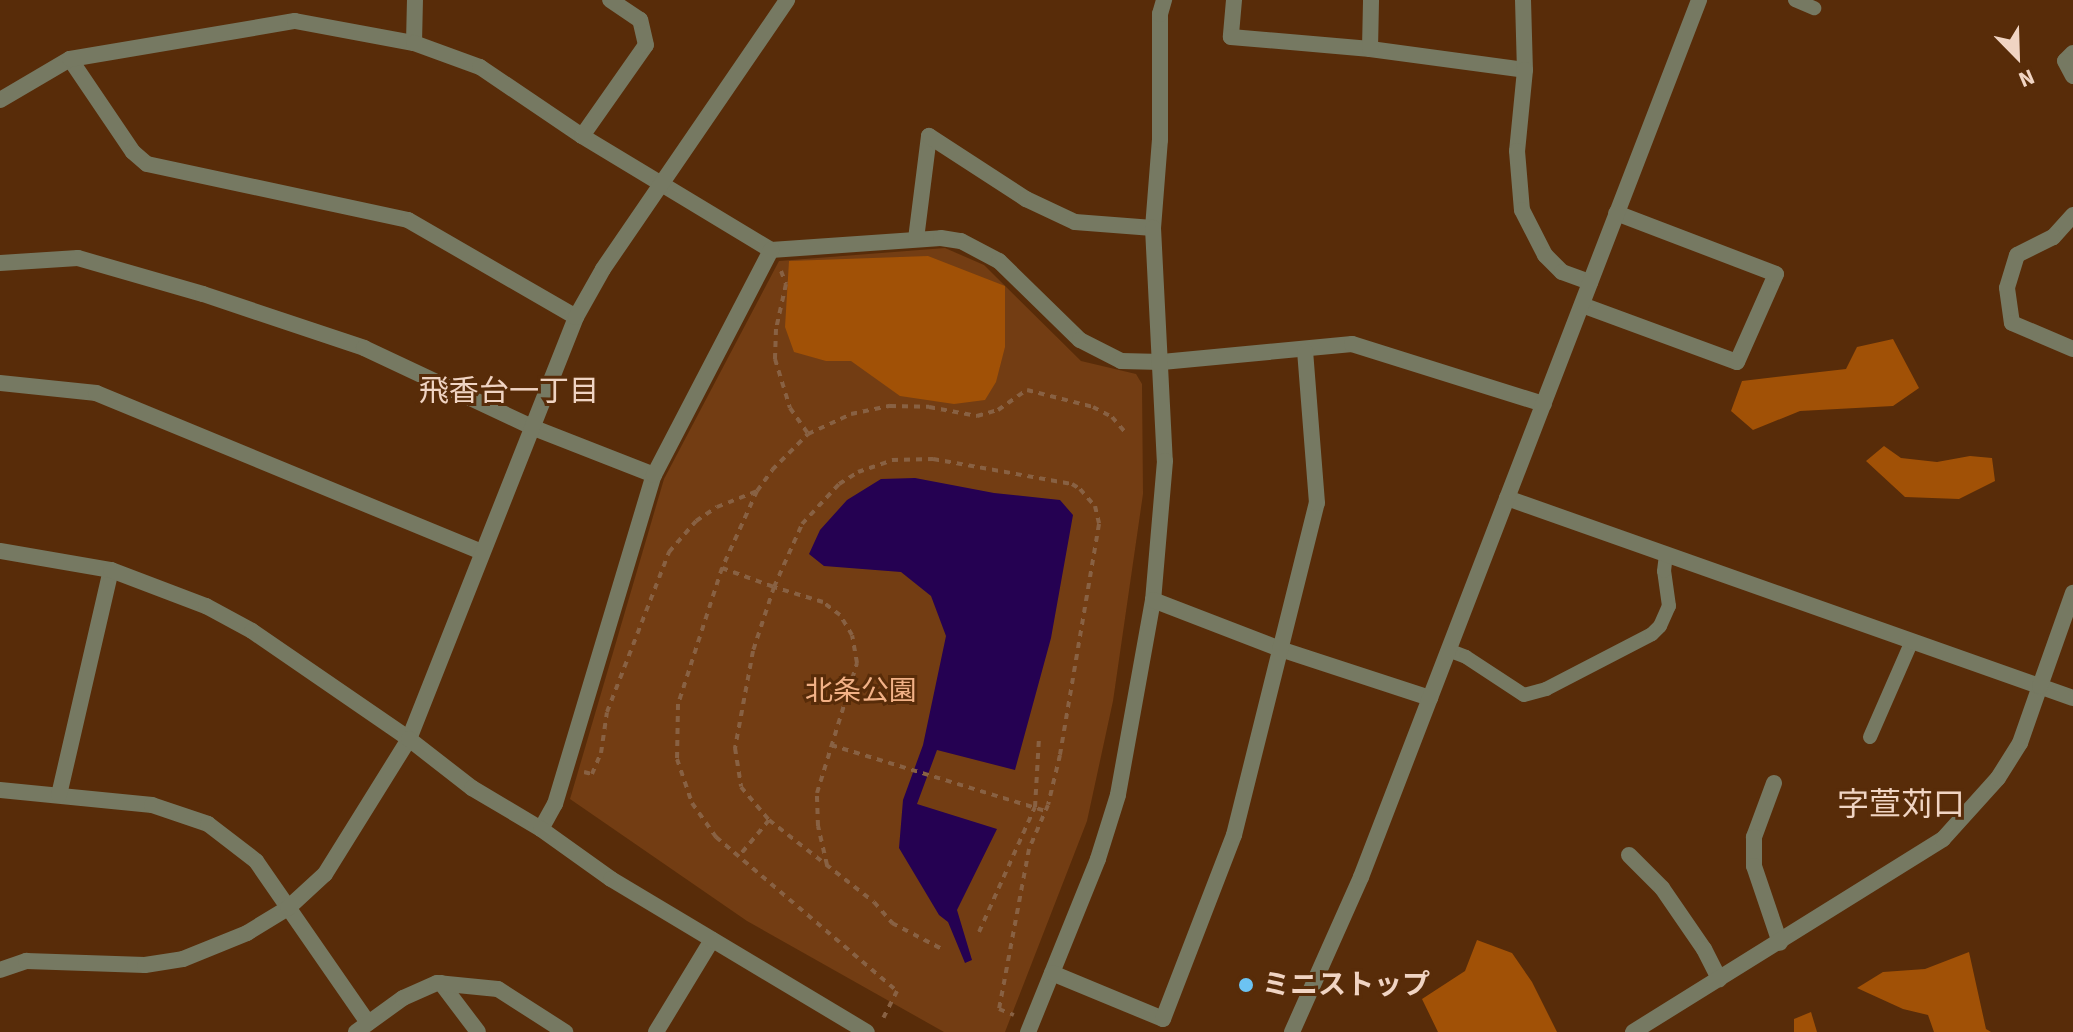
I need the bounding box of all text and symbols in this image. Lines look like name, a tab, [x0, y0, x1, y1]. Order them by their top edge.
north arrow	[1977, 16, 2057, 96]
text: N	[2013, 61, 2039, 96]
district label: 飛香台一丁目	[419, 374, 599, 410]
park label: 北条公園	[805, 674, 917, 708]
district label: 字萱苅口	[1837, 786, 1965, 824]
place label: ミニストップ	[1262, 968, 1430, 1002]
marker: ミニストップ	[1237, 976, 1255, 994]

